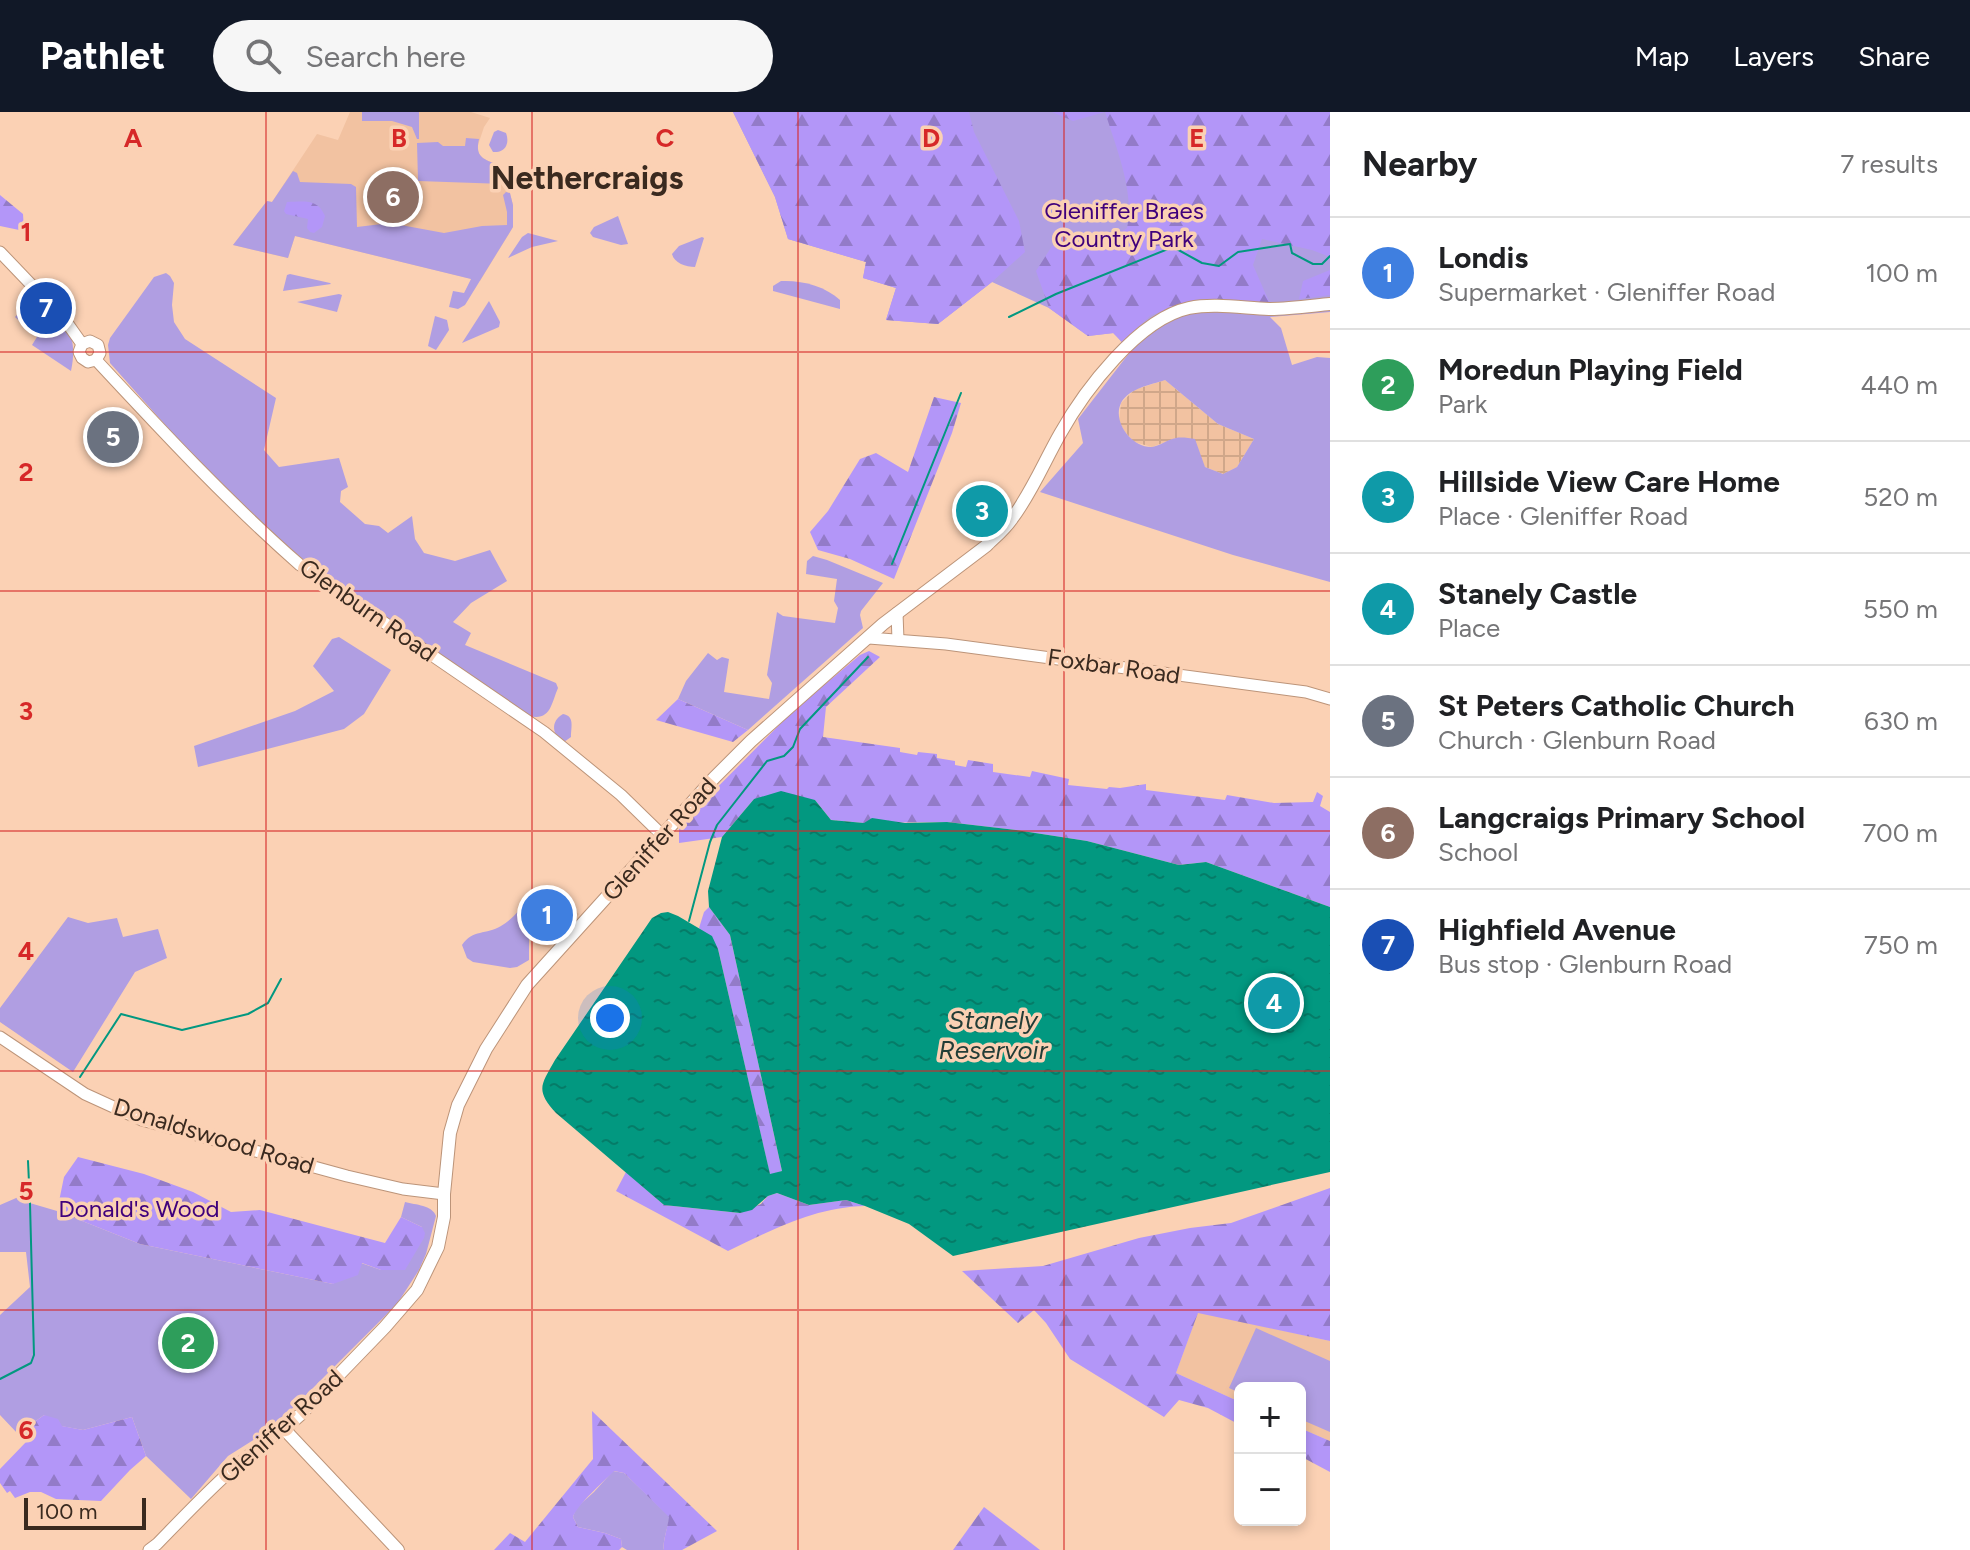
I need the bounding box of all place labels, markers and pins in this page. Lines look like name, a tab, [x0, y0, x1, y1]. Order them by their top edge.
pin: 6	[367, 167, 419, 227]
pin: 7	[20, 278, 72, 338]
pin: 5	[87, 407, 139, 467]
pin: 3	[956, 481, 1008, 541]
pin: 1	[521, 885, 573, 945]
pin: 4	[1248, 973, 1300, 1033]
pin: 2	[162, 1313, 214, 1373]

